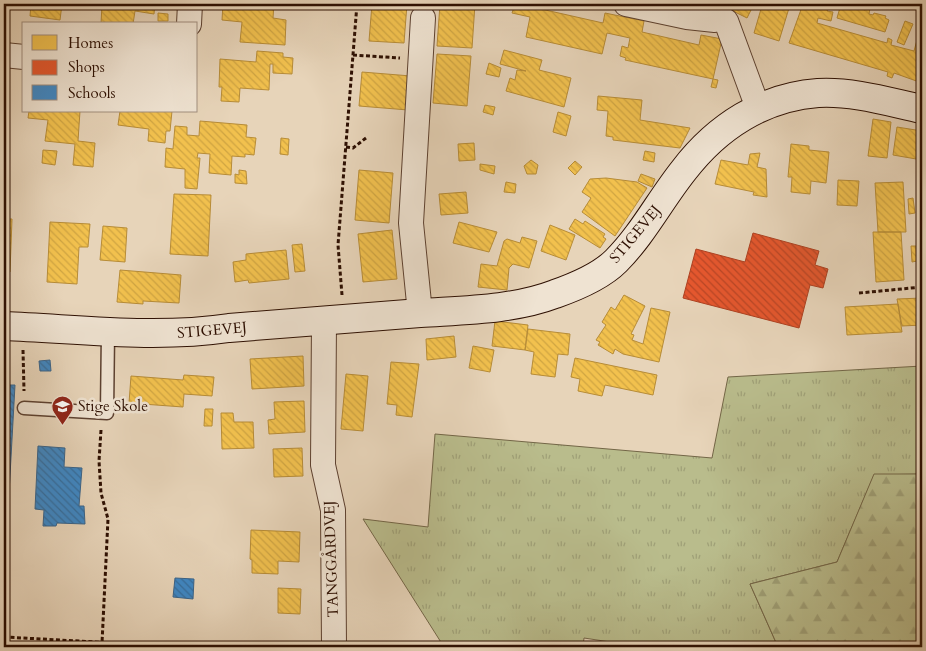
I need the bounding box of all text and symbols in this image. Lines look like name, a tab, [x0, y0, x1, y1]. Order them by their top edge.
legend	[22, 22, 198, 112]
text: Homes	[68, 33, 113, 53]
text: Shops	[68, 57, 105, 77]
text: Schools	[68, 83, 116, 103]
street label: STIGEVEJ	[605, 201, 665, 267]
street label: STIGEVEJ	[176, 317, 248, 343]
school or university icon: Stige Skole	[50, 394, 74, 425]
place label: Stige Skole	[78, 396, 148, 416]
street label: TANGGÅRDVEJ	[319, 500, 343, 618]

